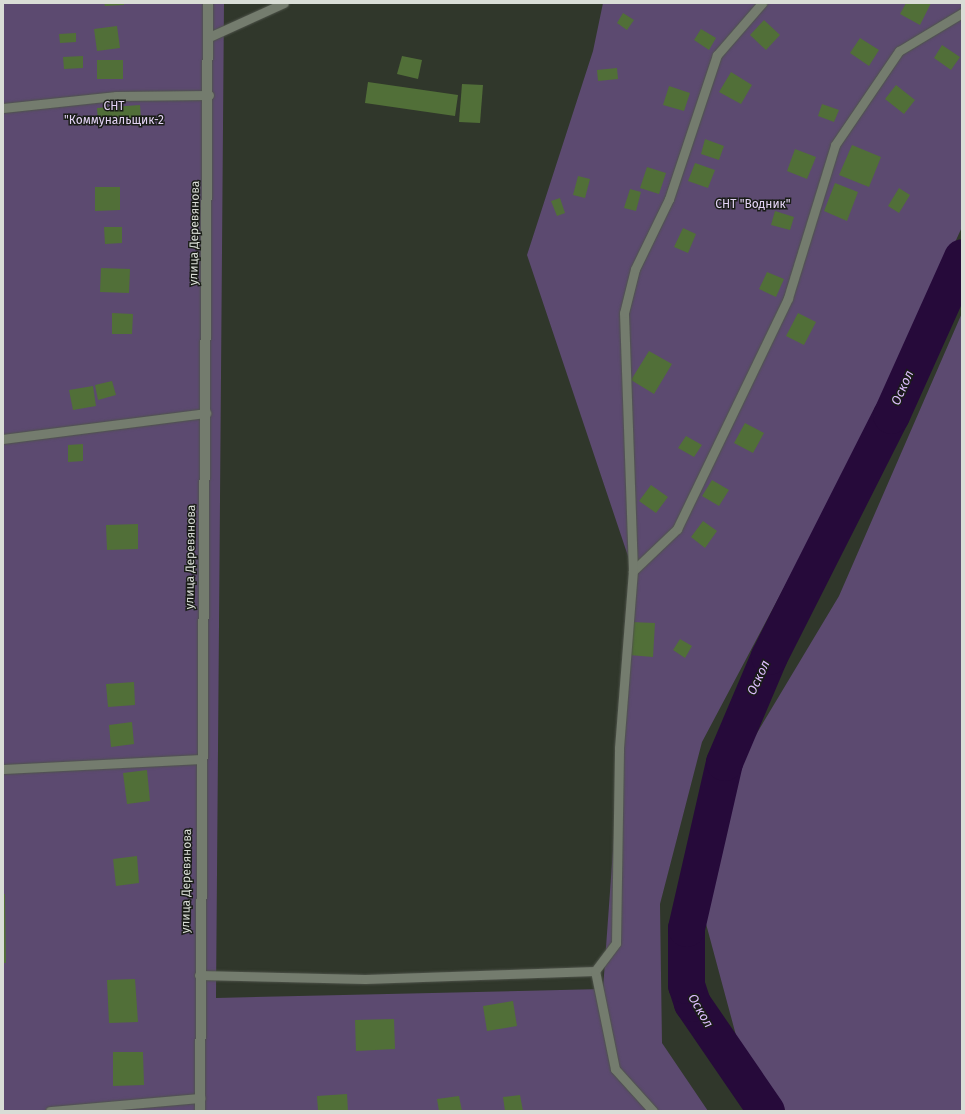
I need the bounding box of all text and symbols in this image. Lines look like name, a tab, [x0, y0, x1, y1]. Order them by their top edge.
park label: СНТ "Коммунальщик-2	[64, 100, 164, 128]
street label: улица Деревянова	[187, 180, 203, 286]
park label: СНТ "Водник"	[715, 198, 791, 212]
water label: Оскол	[888, 368, 918, 408]
street label: улица Деревянова	[183, 504, 199, 610]
water label: Оскол	[744, 658, 774, 698]
street label: улица Деревянова	[179, 828, 195, 934]
water label: Оскол	[684, 991, 716, 1031]

